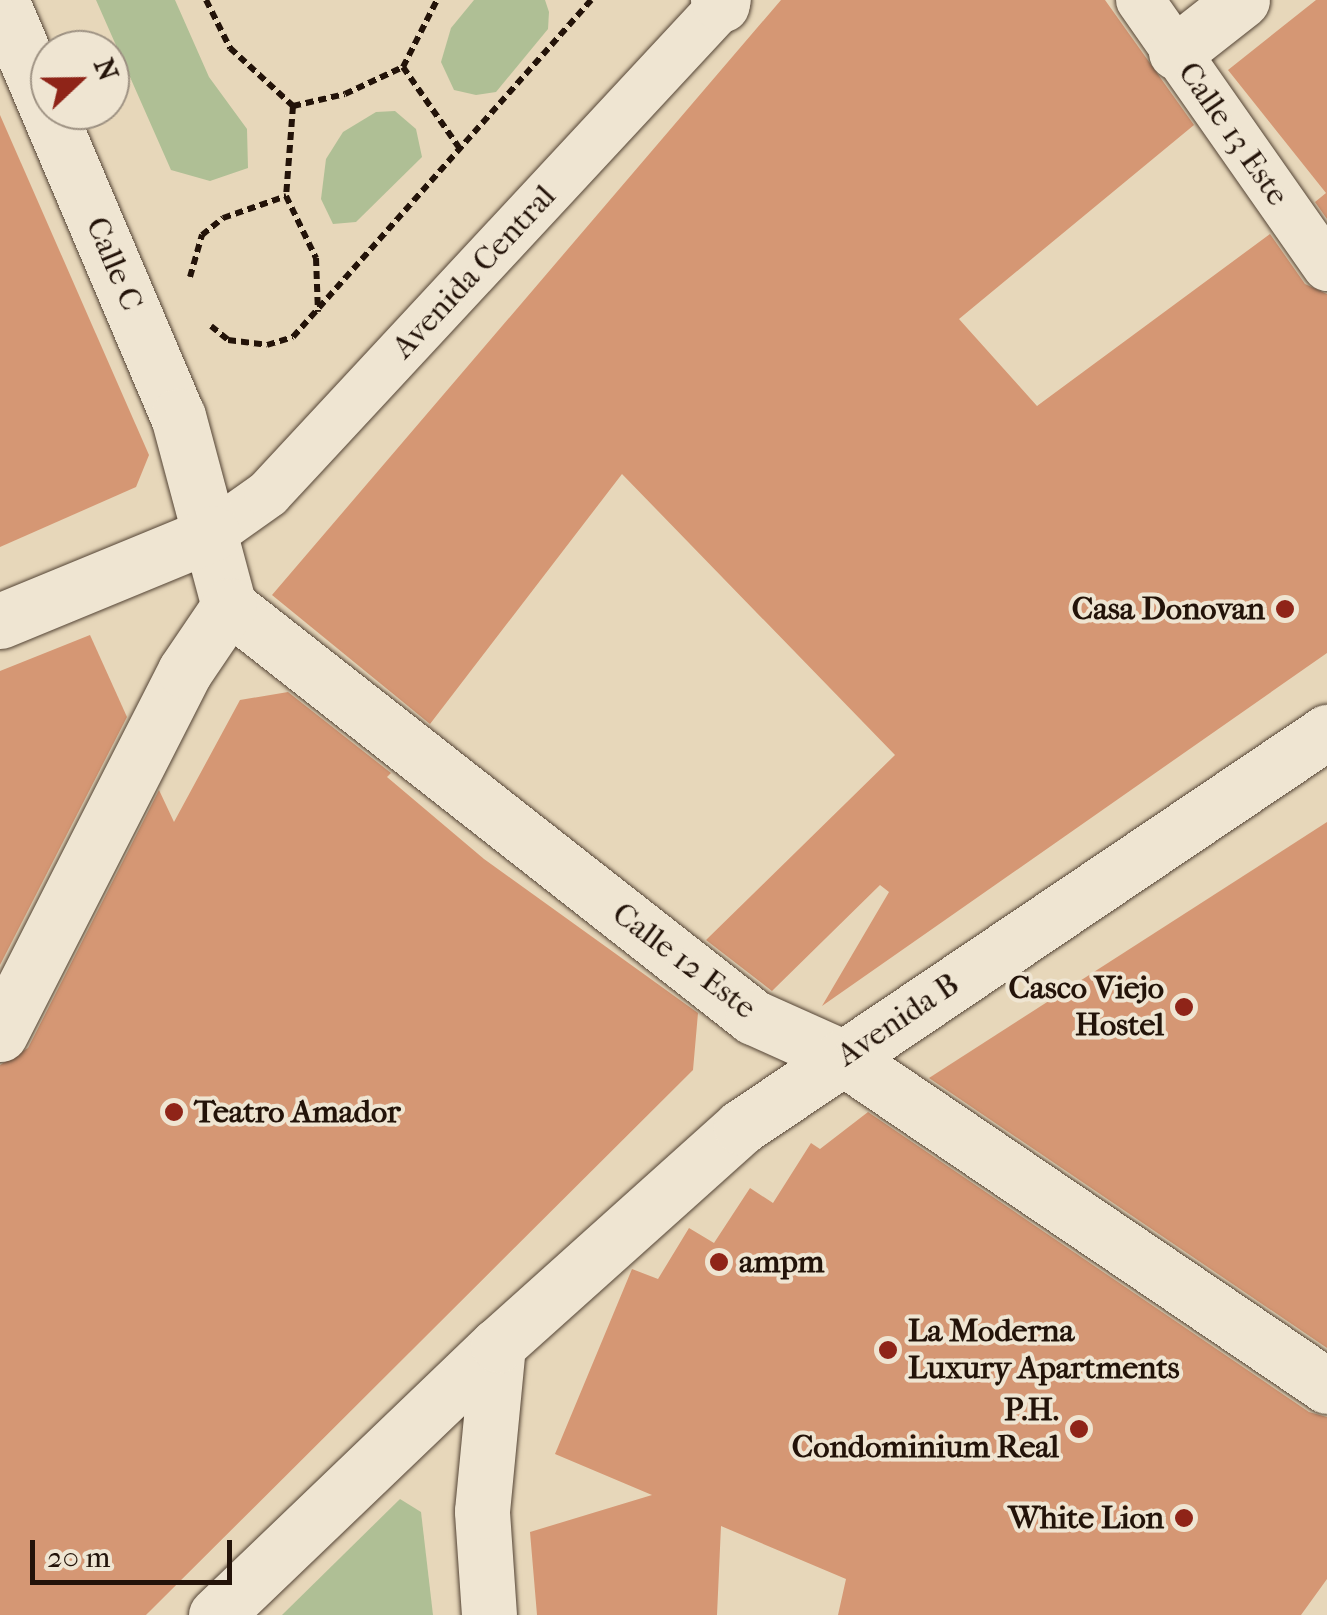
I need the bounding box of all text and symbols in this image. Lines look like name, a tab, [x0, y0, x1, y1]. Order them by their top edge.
north arrow	[30, 30, 130, 130]
text: N	[87, 53, 126, 85]
street label: Calle 13 Este	[1170, 55, 1296, 213]
street label: Avenida Central	[384, 178, 564, 366]
street label: Calle C	[77, 211, 151, 317]
place label: Casa Donovan	[1072, 590, 1265, 628]
marker: Casa Donovan	[1274, 598, 1296, 620]
street label: Calle 12 Este	[605, 895, 763, 1027]
street label: Avenida B	[830, 965, 966, 1075]
place label: Casco Viejo Hostel	[1009, 970, 1164, 1045]
marker: Casco Viejo Hostel	[1173, 996, 1195, 1018]
place label: Teatro Amador	[194, 1093, 401, 1131]
marker: Teatro Amador	[163, 1101, 185, 1123]
place label: ampm	[739, 1243, 824, 1281]
marker: ampm	[708, 1251, 730, 1273]
place label: La Moderna Luxury Apartments	[908, 1313, 1180, 1388]
marker: La Moderna Luxury Apartments	[877, 1339, 899, 1361]
place label: P.H. Condominium Real	[792, 1392, 1059, 1467]
marker: P.H. Condominium Real	[1068, 1418, 1090, 1440]
place label: White Lion	[1008, 1499, 1164, 1537]
marker: White Lion	[1173, 1507, 1195, 1529]
scale bar	[35, 1520, 238, 1582]
text: 20 m	[47, 1540, 110, 1575]

